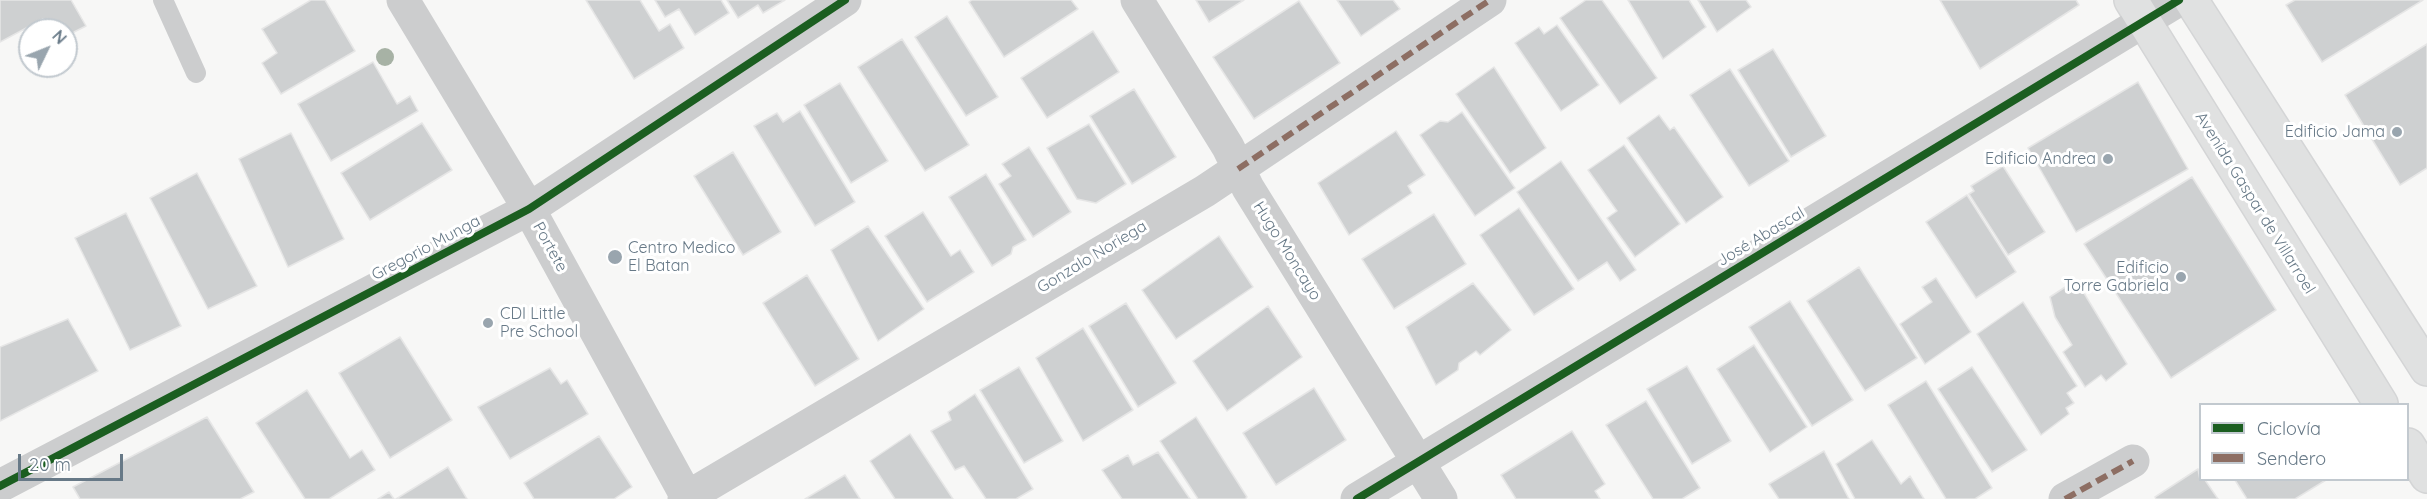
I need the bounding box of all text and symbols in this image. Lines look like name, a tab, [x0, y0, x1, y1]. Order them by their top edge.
north arrow	[18, 18, 78, 78]
text: N	[48, 26, 71, 48]
street label: Avenida Gaspar de Villarroel	[2191, 109, 2319, 297]
place label: Edificio Jama	[2285, 122, 2385, 142]
marker: Edificio Jama	[2390, 125, 2404, 139]
place label: Edificio Andrea	[1985, 149, 2096, 169]
marker: Edificio Andrea	[2101, 152, 2115, 166]
street label: Hugo Moncayo	[1249, 198, 1325, 304]
street label: José Abascal	[1714, 203, 1808, 271]
street label: Gregorio Munga	[369, 211, 483, 285]
street label: Gonzalo Noriega	[1034, 217, 1150, 297]
street label: Portete	[529, 219, 571, 275]
place label: Centro Medico El Batan	[628, 238, 735, 276]
marker: Centro Medico El Batan	[606, 248, 624, 266]
place label: Edificio Torre Gabriela	[2063, 258, 2169, 296]
marker: Edificio Torre Gabriela	[2174, 270, 2188, 284]
place label: CDI Little Pre School	[500, 304, 578, 342]
marker: CDI Little Pre School	[481, 316, 495, 330]
legend	[2199, 403, 2409, 481]
text: Ciclovía	[2257, 417, 2321, 440]
scale bar	[21, 442, 126, 480]
text: Sendero	[2257, 447, 2326, 470]
text: 20 m	[29, 453, 71, 476]

